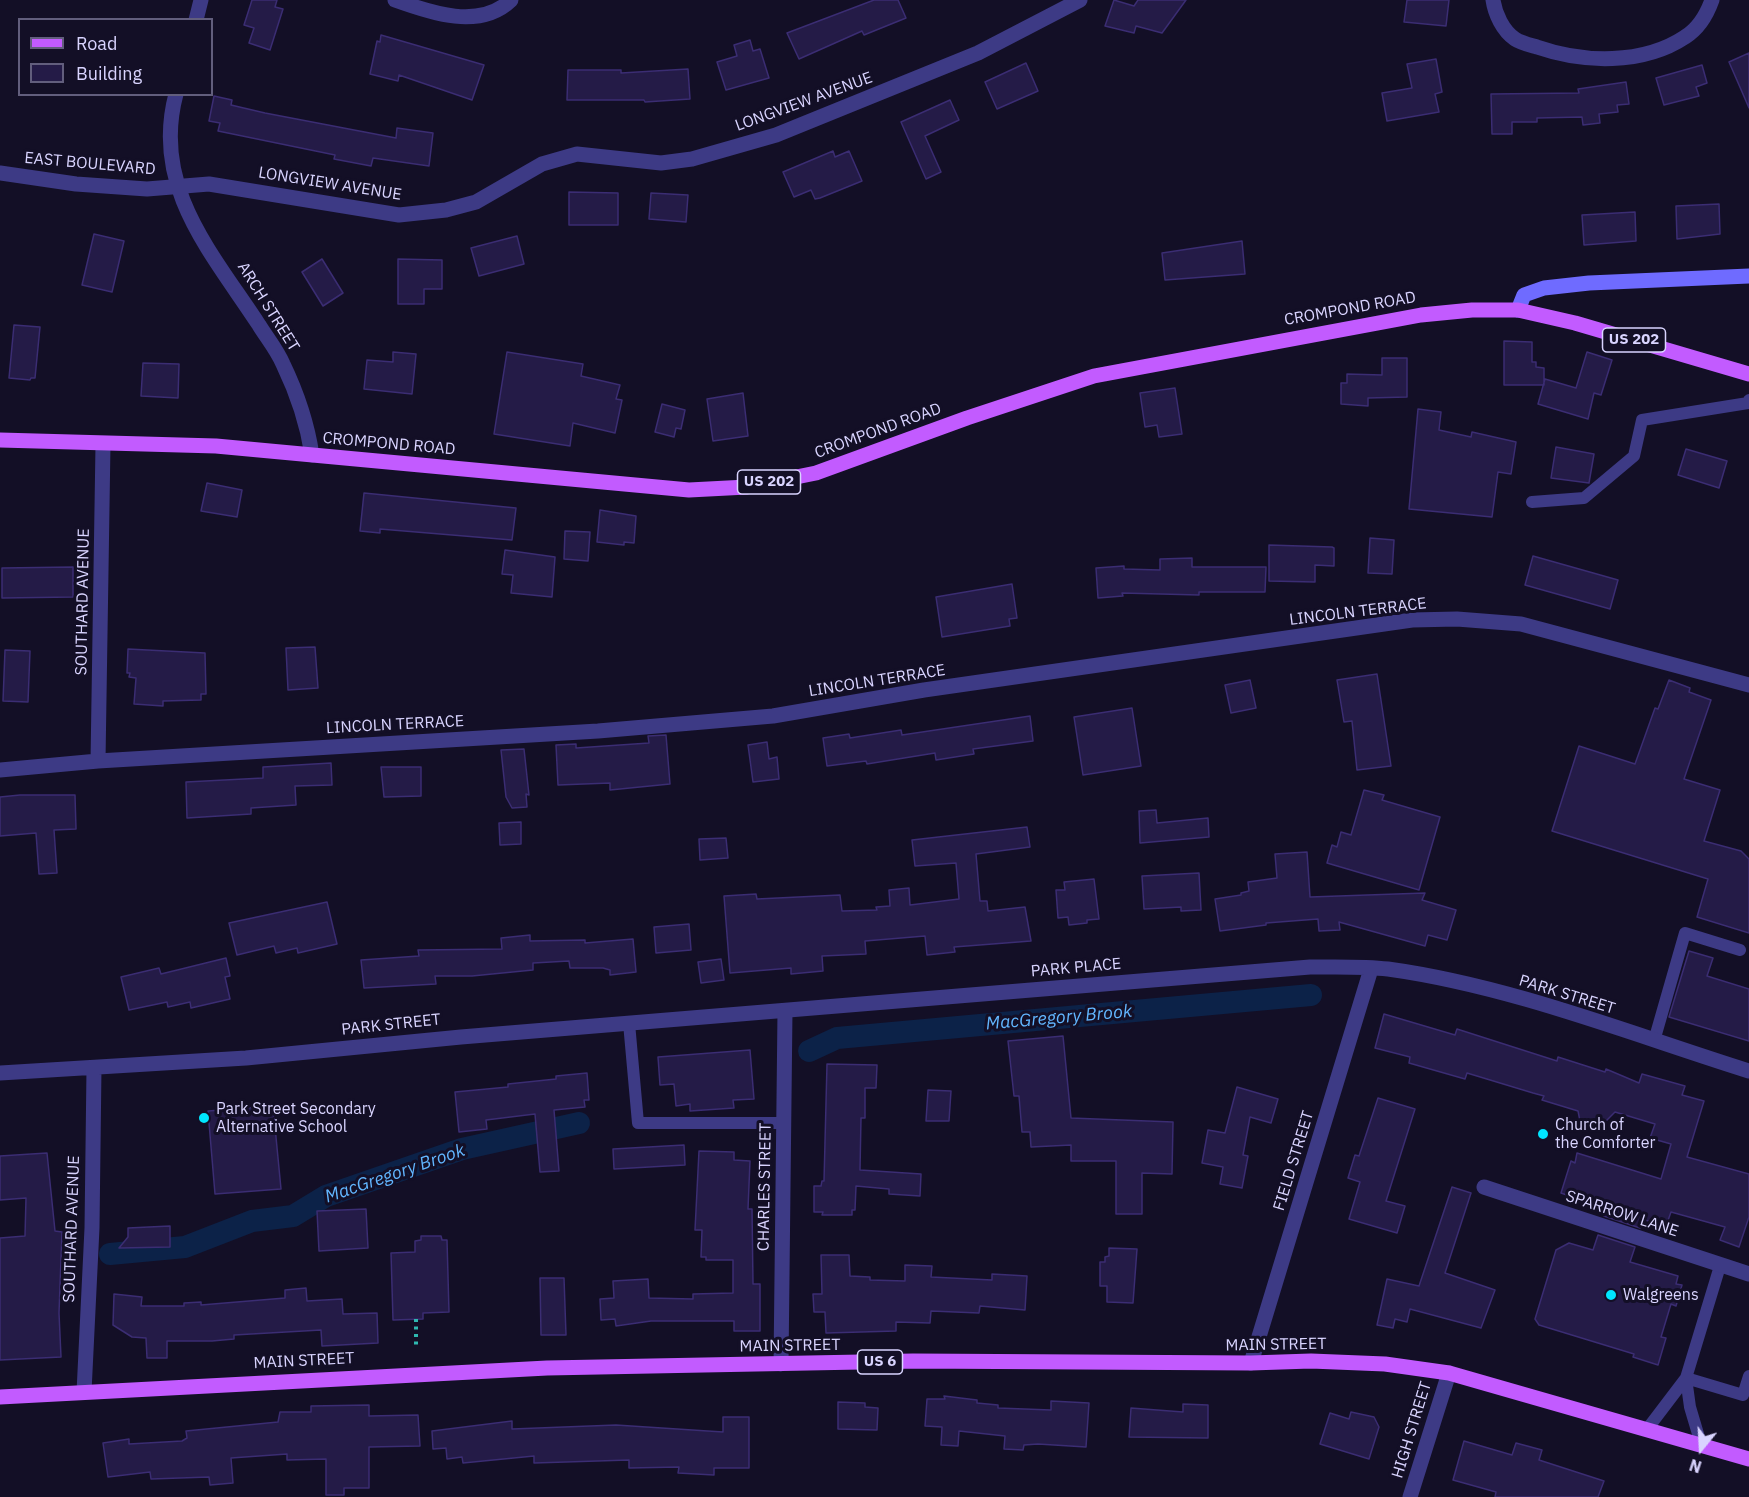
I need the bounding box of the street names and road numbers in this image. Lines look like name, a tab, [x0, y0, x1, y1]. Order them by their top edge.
street label: LONGVIEW AVENUE	[733, 68, 875, 136]
street label: EAST BOULEVARD	[24, 149, 156, 179]
street label: LONGVIEW AVENUE	[257, 163, 403, 205]
street label: ARCH STREET	[233, 259, 303, 355]
street label: CROMPOND ROAD	[1283, 288, 1417, 330]
road number: US 202	[1602, 328, 1666, 352]
street label: CROMPOND ROAD	[812, 399, 944, 463]
street label: CROMPOND ROAD	[322, 429, 456, 459]
road number: US 202	[738, 470, 800, 494]
street label: SOUTHARD AVENUE	[72, 528, 94, 676]
street label: LINCOLN TERRACE	[1288, 594, 1428, 630]
street label: LINCOLN TERRACE	[807, 661, 947, 701]
street label: LINCOLN TERRACE	[326, 712, 464, 738]
street label: PARK PLACE	[1030, 954, 1122, 982]
street label: PARK STREET	[1517, 971, 1617, 1019]
street label: PARK STREET	[340, 1010, 442, 1040]
street label: FIELD STREET	[1270, 1109, 1318, 1213]
street label: CHARLES STREET	[754, 1123, 776, 1251]
street label: SOUTHARD AVENUE	[60, 1155, 84, 1303]
street label: SPARROW LANE	[1563, 1187, 1681, 1241]
street label: MAIN STREET	[1225, 1335, 1327, 1355]
street label: MAIN STREET	[739, 1336, 841, 1356]
street label: MAIN STREET	[253, 1349, 355, 1373]
road number: US 6	[858, 1350, 902, 1374]
street label: HIGH STREET	[1388, 1379, 1436, 1481]

